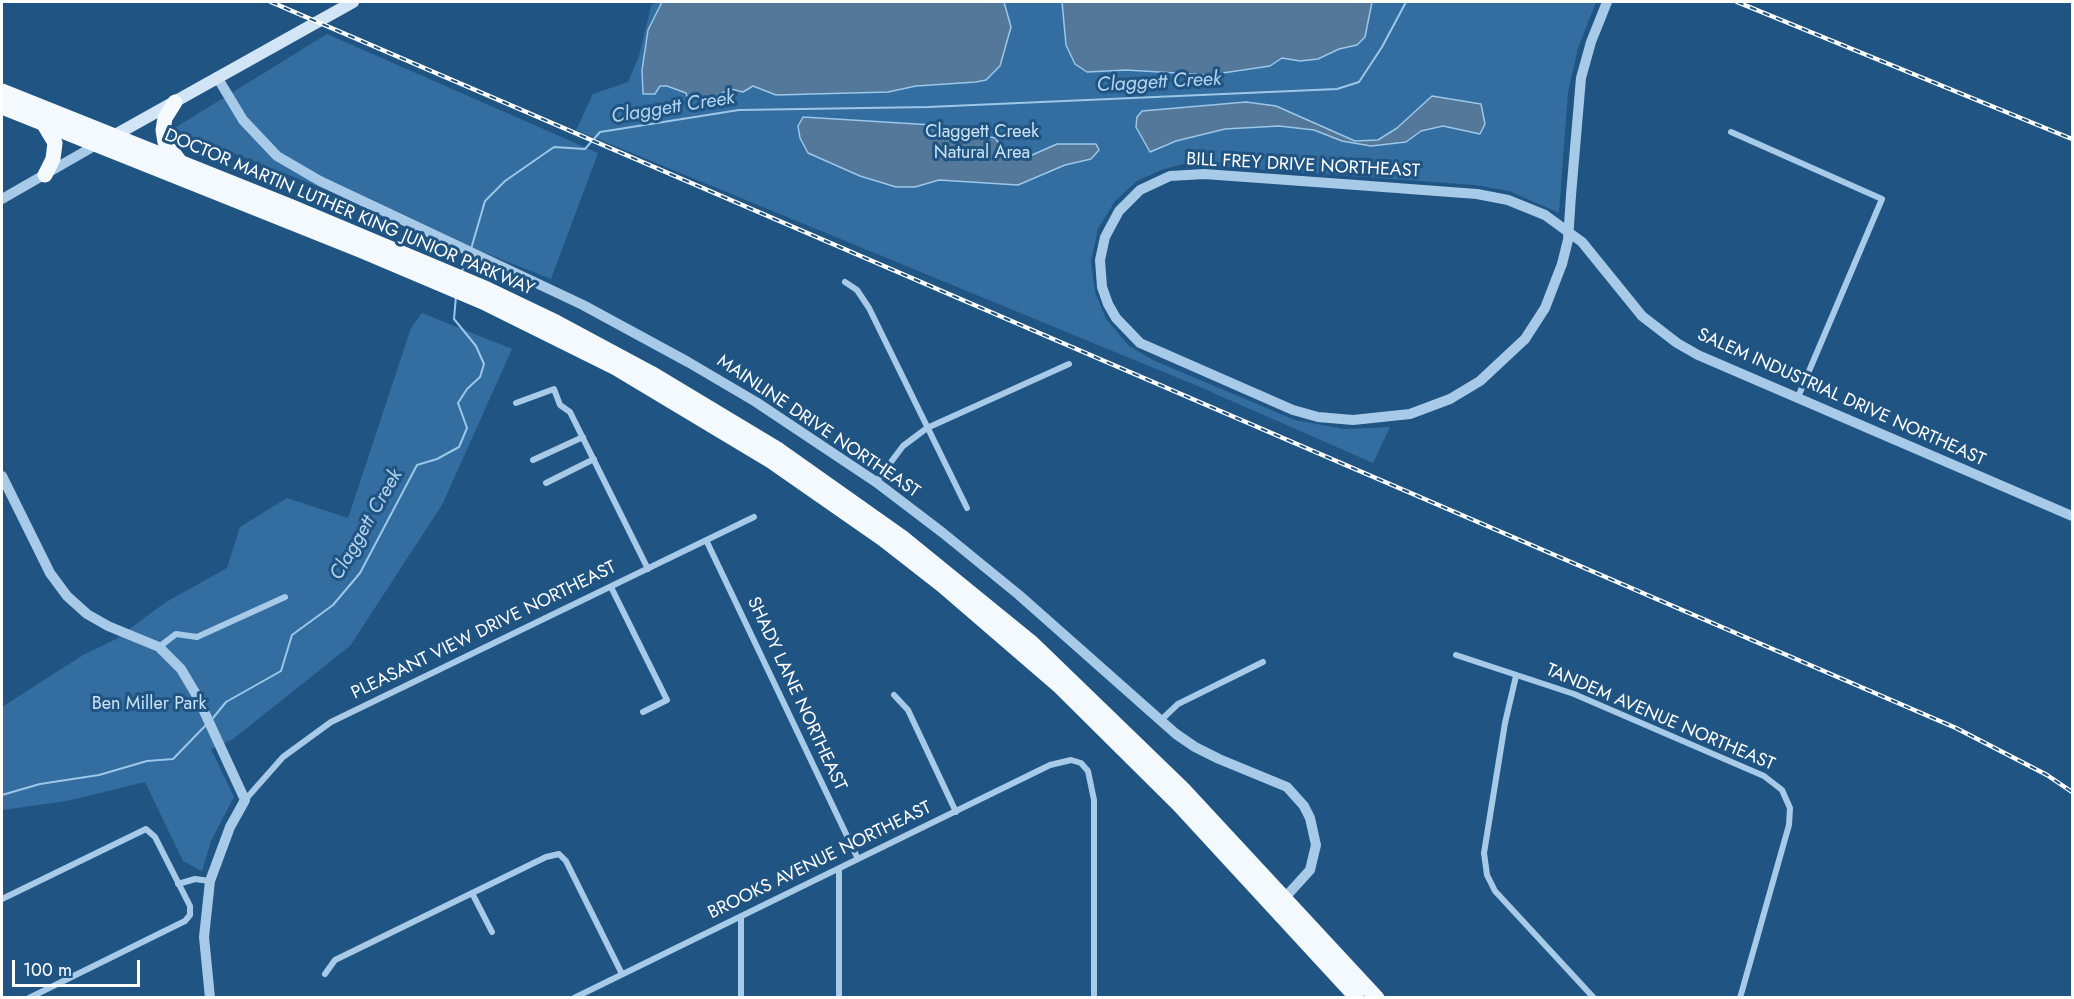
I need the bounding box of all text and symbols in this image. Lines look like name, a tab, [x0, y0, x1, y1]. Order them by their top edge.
water label: Claggett Creek	[1096, 68, 1222, 98]
water label: Claggett Creek	[610, 86, 736, 130]
park label: Claggett Creek Natural Area	[925, 122, 1039, 164]
street label: DOCTOR MARTIN LUTHER KING JUNIOR PARKWAY	[161, 125, 537, 301]
street label: BILL FREY DRIVE NORTHEAST	[1186, 149, 1420, 183]
street label: SALEM INDUSTRIAL DRIVE NORTHEAST	[1694, 324, 1988, 472]
street label: MAINLINE DRIVE NORTHEAST	[712, 351, 924, 503]
water label: Claggett Creek	[325, 465, 409, 585]
street label: PLEASANT VIEW DRIVE NORTHEAST	[348, 557, 620, 705]
street label: SHADY LANE NORTHEAST	[742, 594, 850, 794]
street label: TANDEM AVENUE NORTHEAST	[1542, 660, 1778, 776]
park label: Ben Miller Park	[92, 694, 206, 716]
street label: BROOKS AVENUE NORTHEAST	[705, 797, 935, 925]
scale bar	[15, 948, 142, 986]
text: 100 m	[23, 957, 72, 983]

